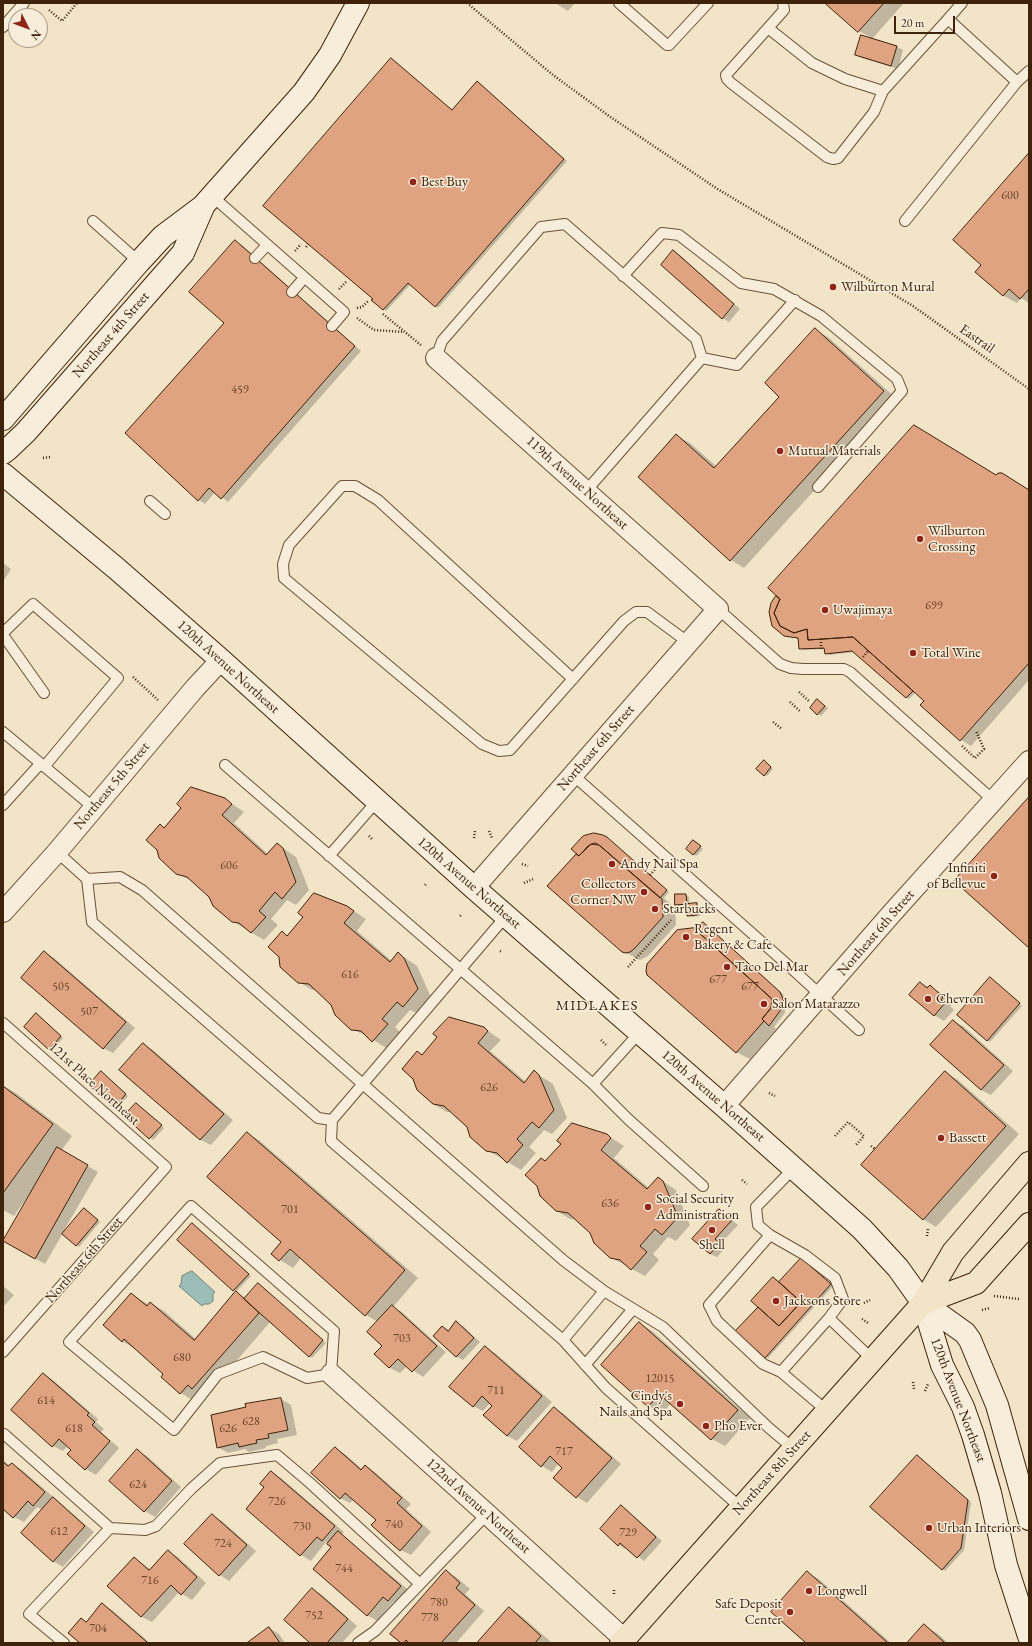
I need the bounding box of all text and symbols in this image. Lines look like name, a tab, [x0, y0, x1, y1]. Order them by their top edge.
north arrow	[8, 8, 48, 48]
scale bar	[896, 8, 957, 34]
text: 20 m	[901, 15, 924, 31]
text: N	[28, 27, 44, 43]
place label: Best Buy	[421, 174, 468, 190]
marker: Best Buy	[408, 177, 418, 187]
house number: 600	[1001, 189, 1019, 203]
place label: Wilburton Mural	[841, 279, 935, 295]
marker: Wilburton Mural	[828, 282, 838, 292]
street label: Northeast 4th Street	[69, 288, 153, 382]
street label: Eastrail	[956, 321, 998, 357]
house number: 459	[231, 383, 249, 397]
street label: 119th Avenue Northeast	[522, 433, 632, 533]
place label: Mutual Materials	[788, 443, 881, 459]
marker: Mutual Materials	[775, 446, 785, 456]
place label: Wilburton Crossing	[928, 523, 985, 556]
marker: Wilburton Crossing	[915, 534, 925, 544]
house number: 699	[925, 599, 943, 613]
place label: Uwajimaya	[833, 602, 893, 618]
marker: Uwajimaya	[820, 605, 830, 615]
street label: 120th Avenue Northeast	[173, 617, 283, 717]
place label: Total Wine	[921, 645, 981, 661]
marker: Total Wine	[908, 648, 918, 658]
street label: Northeast 6th Street	[554, 701, 638, 795]
street label: Northeast 5th Street	[71, 739, 153, 833]
street label: 120th Avenue Northeast	[414, 833, 524, 933]
place label: Andy Nail Spa	[620, 856, 698, 872]
house number: 606	[220, 859, 238, 873]
marker: Andy Nail Spa	[607, 859, 617, 869]
place label: Infiniti of Bellevue	[927, 860, 986, 892]
marker: Infiniti of Bellevue	[989, 871, 999, 881]
place label: Collectors Corner NW	[570, 876, 636, 908]
street label: Northeast 6th Street	[834, 886, 918, 980]
marker: Collectors Corner NW	[639, 887, 649, 897]
place label: Starbucks	[663, 901, 716, 917]
marker: Starbucks	[650, 904, 660, 914]
place label: Regent Bakery & Cafe	[694, 921, 772, 954]
marker: Regent Bakery & Cafe	[681, 932, 691, 942]
place label: Taco Del Mar	[735, 959, 808, 975]
marker: Taco Del Mar	[722, 962, 732, 972]
house number: 616	[341, 968, 359, 982]
house number: 677	[709, 973, 727, 987]
house number: 505	[52, 980, 70, 994]
house number: 677	[741, 980, 759, 994]
place label: Chevron	[936, 991, 984, 1007]
marker: Chevron	[923, 994, 933, 1004]
place label: Salon Matarazzo	[772, 996, 860, 1012]
district label: MIDLAKES	[556, 997, 638, 1015]
marker: Salon Matarazzo	[759, 999, 769, 1009]
house number: 507	[80, 1005, 98, 1019]
street label: 121st Place Northeast	[45, 1039, 143, 1129]
street label: 120th Avenue Northeast	[658, 1046, 768, 1146]
house number: 626	[480, 1081, 498, 1095]
place label: Bassett	[949, 1130, 986, 1146]
marker: Bassett	[936, 1133, 946, 1143]
place label: Social Security Administration	[656, 1191, 739, 1224]
house number: 636	[601, 1197, 619, 1211]
marker: Social Security Administration	[643, 1202, 653, 1212]
house number: 701	[281, 1203, 299, 1217]
street label: Northeast 6th Street	[42, 1213, 126, 1307]
marker: Shell	[707, 1225, 717, 1235]
place label: Shell	[699, 1237, 725, 1253]
place label: Jacksons Store	[784, 1293, 861, 1309]
marker: Jacksons Store	[771, 1296, 781, 1306]
house number: 703	[393, 1332, 411, 1346]
street label: 120th Avenue Northeast	[927, 1335, 989, 1465]
house number: 680	[173, 1351, 191, 1365]
house number: 12015	[646, 1372, 674, 1386]
house number: 711	[487, 1384, 505, 1398]
place label: Cindy's Nails and Spa	[599, 1388, 672, 1420]
house number: 614	[37, 1394, 55, 1408]
marker: Cindy's Nails and Spa	[675, 1399, 685, 1409]
house number: 628	[242, 1415, 260, 1429]
place label: Pho Ever	[714, 1418, 762, 1434]
marker: Pho Ever	[701, 1421, 711, 1431]
house number: 618	[65, 1422, 83, 1436]
house number: 626	[219, 1422, 237, 1436]
street label: Northeast 8th Street	[729, 1427, 815, 1519]
house number: 717	[555, 1445, 573, 1459]
street label: 122nd Avenue Northeast	[422, 1455, 534, 1557]
house number: 624	[129, 1478, 147, 1492]
house number: 726	[268, 1495, 286, 1509]
house number: 740	[385, 1518, 403, 1532]
house number: 730	[293, 1520, 311, 1534]
place label: Urban Interiors	[937, 1520, 1021, 1536]
marker: Urban Interiors	[924, 1523, 934, 1533]
house number: 612	[50, 1525, 68, 1539]
house number: 729	[619, 1526, 637, 1540]
house number: 724	[214, 1537, 232, 1551]
house number: 744	[335, 1562, 353, 1576]
house number: 716	[141, 1574, 159, 1588]
place label: Longwell	[817, 1583, 867, 1599]
marker: Longwell	[804, 1586, 814, 1596]
house number: 780	[430, 1596, 448, 1610]
place label: Safe Deposit Center	[715, 1596, 782, 1628]
marker: Safe Deposit Center	[785, 1607, 795, 1617]
house number: 752	[305, 1609, 323, 1623]
house number: 778	[421, 1611, 439, 1625]
house number: 704	[89, 1622, 107, 1636]

